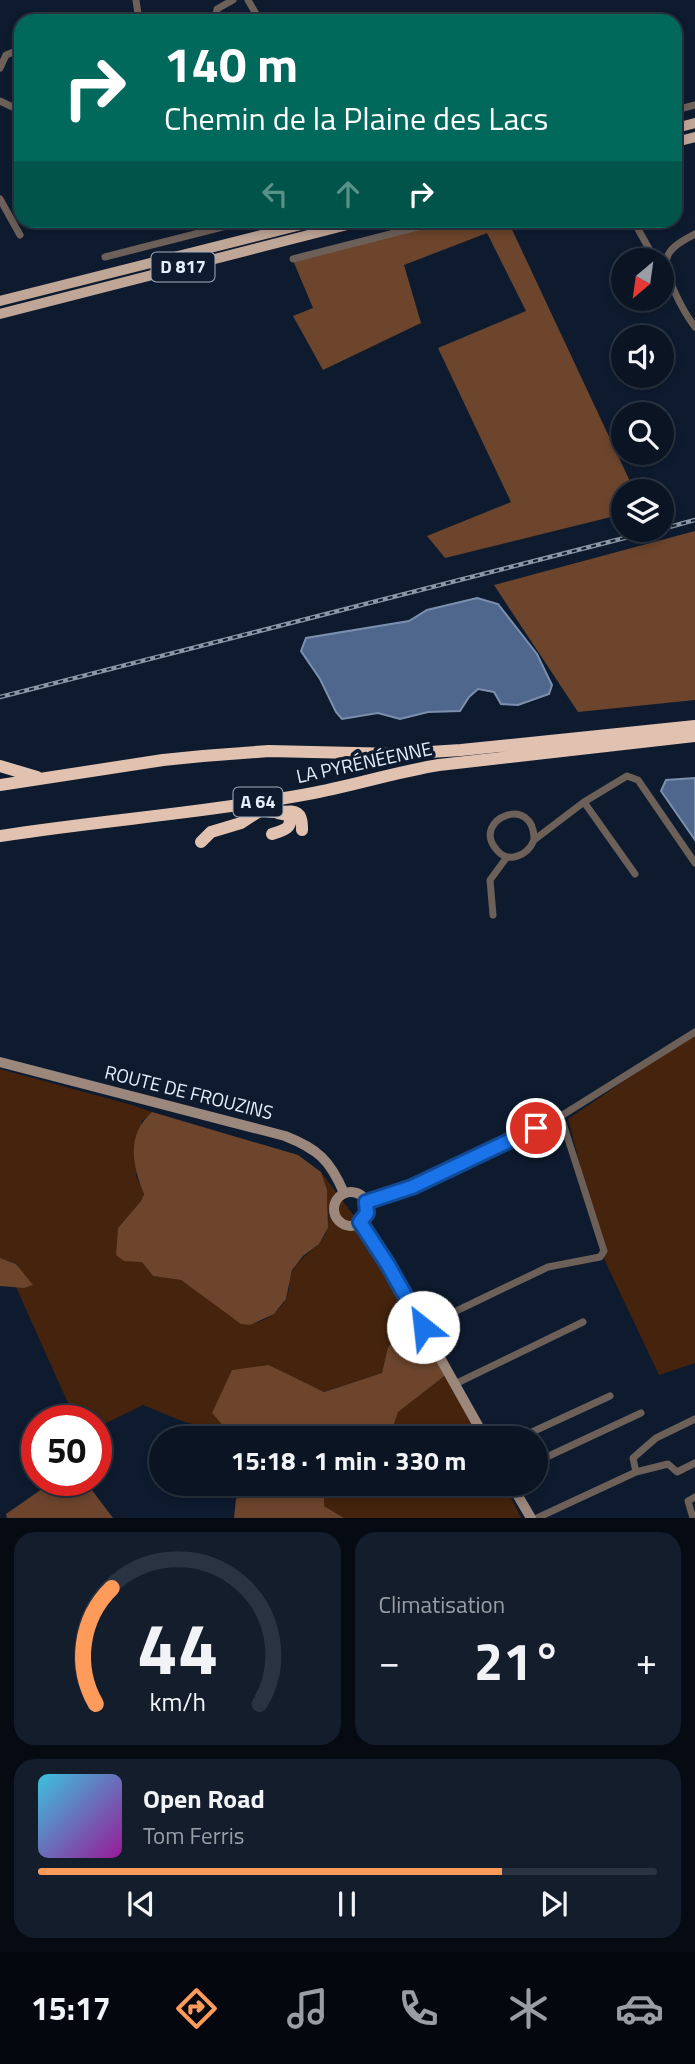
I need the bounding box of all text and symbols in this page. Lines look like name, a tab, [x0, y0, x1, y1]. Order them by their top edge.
text: 140 m	[164, 26, 298, 101]
icon: right	[49, 42, 140, 133]
text: Chemin de la Plaine des Lacs	[164, 94, 548, 142]
icon: left	[256, 175, 294, 213]
icon: ahead	[329, 175, 367, 213]
icon: right	[402, 175, 440, 213]
north arrow	[611, 248, 674, 312]
map controls	[611, 248, 674, 542]
road number: D 817	[152, 253, 214, 282]
button: sound	[611, 325, 674, 388]
button: search	[611, 402, 674, 465]
button: layers	[611, 479, 674, 542]
street label: LA PYRÉNÉENNE	[293, 733, 434, 790]
road number: A 64	[233, 788, 282, 816]
street label: ROUTE DE FROUZINS	[102, 1057, 276, 1126]
pin	[506, 1098, 566, 1158]
icon: arrive	[517, 1109, 555, 1147]
position arrow	[386, 1290, 460, 1364]
speed limit sign: 50	[21, 1405, 112, 1496]
text: 15:18 · 1 min · 330 m	[231, 1441, 466, 1480]
text: Climatisation	[379, 1587, 505, 1622]
text: 44	[136, 1593, 218, 1703]
text: 21°	[474, 1621, 561, 1700]
text: −	[379, 1632, 400, 1690]
text: +	[636, 1632, 657, 1690]
text: km/h	[149, 1683, 206, 1721]
text: Open Road	[143, 1779, 265, 1818]
text: Tom Ferris	[143, 1818, 244, 1853]
icon: previous	[122, 1885, 160, 1923]
icon: pause	[328, 1885, 366, 1923]
icon: next	[535, 1885, 573, 1923]
text: 15:17	[31, 1984, 111, 2032]
icon: directions	[172, 1984, 221, 2033]
icon: music	[283, 1984, 332, 2033]
icon: phone	[394, 1984, 443, 2033]
icon: climate	[504, 1984, 553, 2033]
icon: car	[615, 1984, 664, 2033]

